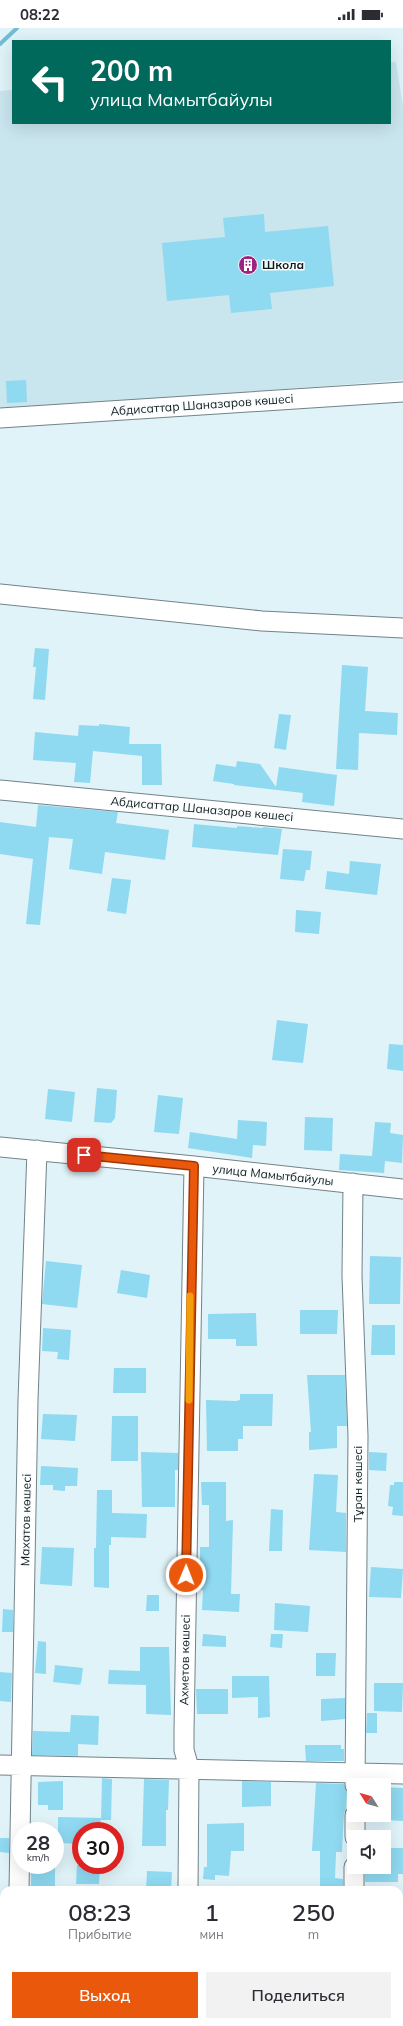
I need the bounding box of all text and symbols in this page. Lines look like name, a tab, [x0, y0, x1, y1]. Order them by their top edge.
text: 08:22	[20, 5, 60, 24]
text: 200 m	[90, 53, 173, 88]
icon: left	[24, 56, 76, 108]
text: улица Мамытбайулы	[90, 88, 273, 111]
building icon: Школа	[237, 254, 259, 276]
place label: Школа	[262, 257, 304, 272]
street label: Абдисаттар Шаназаров көшесі	[110, 391, 294, 418]
street label: Абдисаттар Шаназаров көшесі	[110, 793, 294, 824]
pin	[67, 1138, 101, 1172]
icon: arrive	[73, 1144, 95, 1166]
street label: улица Мамытбайулы	[212, 1161, 334, 1188]
street label: Тұран көшесі	[350, 1446, 365, 1522]
street label: Махатов көшесі	[17, 1474, 34, 1566]
position arrow	[165, 1554, 207, 1596]
street label: Ахметов көшесі	[176, 1614, 193, 1706]
north arrow	[347, 1778, 391, 1822]
map controls	[347, 1778, 391, 1874]
speed limit sign: 30	[72, 1822, 124, 1874]
text: 28	[26, 1830, 50, 1855]
button: sound	[347, 1830, 391, 1874]
text: km/h	[27, 1851, 49, 1864]
text: 08:23	[68, 1897, 131, 1927]
text: 1	[205, 1897, 219, 1927]
text: 250	[292, 1897, 335, 1927]
text: Прибытие	[68, 1926, 132, 1942]
text: мин	[200, 1926, 224, 1942]
text: m	[308, 1926, 319, 1942]
button: Выход	[12, 1972, 198, 2018]
button: Поделиться	[206, 1972, 391, 2018]

